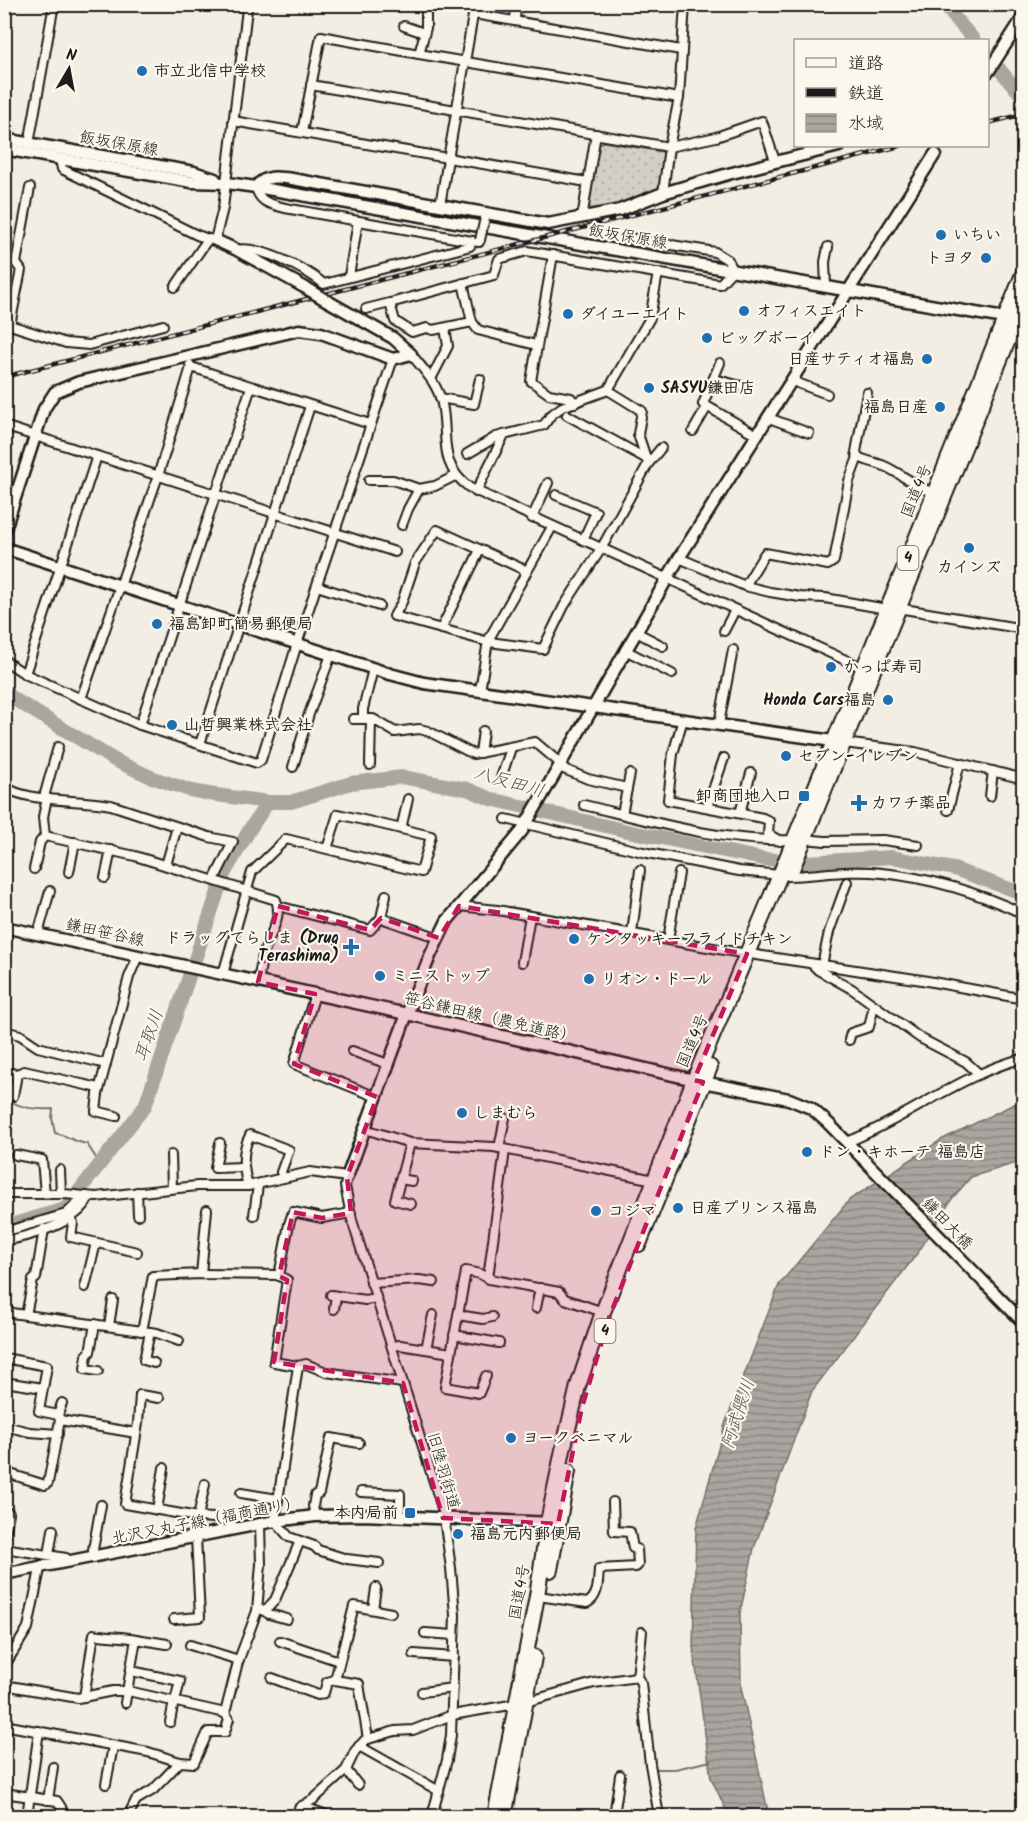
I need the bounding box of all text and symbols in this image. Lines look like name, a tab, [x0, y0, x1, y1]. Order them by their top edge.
north arrow	[39, 39, 99, 99]
legend	[794, 39, 989, 147]
text: N	[64, 43, 78, 69]
text: 道路	[848, 50, 884, 79]
place label: 市立北信中学校	[154, 59, 266, 84]
marker: 市立北信中学校	[135, 64, 149, 78]
text: 鉄道	[848, 80, 884, 109]
text: 水域	[848, 110, 884, 139]
street label: 飯坂保原線	[77, 125, 161, 163]
street label: 飯坂保原線	[586, 218, 670, 256]
place label: いちい	[953, 223, 1001, 248]
marker: いちい	[934, 228, 948, 242]
place label: トヨタ	[926, 246, 974, 271]
marker: トヨタ	[979, 251, 993, 265]
place label: オフィスエイト	[756, 299, 867, 324]
place label: ダイユーエイト	[580, 302, 689, 327]
marker: オフィスエイト	[737, 304, 751, 318]
marker: ダイユーエイト	[561, 307, 575, 321]
place label: ビッグボーイ	[719, 326, 815, 351]
marker: ビッグボーイ	[700, 331, 714, 345]
place label: 日産サティオ福島	[788, 347, 915, 372]
marker: 日産サティオ福島	[920, 352, 934, 366]
place label: SASYU鎌田店	[661, 376, 755, 401]
marker: SASYU鎌田店	[642, 381, 656, 395]
place label: 福島日産	[864, 395, 928, 420]
marker: 福島日産	[933, 400, 947, 414]
street label: 国道4号	[895, 460, 939, 522]
marker: カインズ	[962, 541, 976, 555]
road number: 4	[898, 546, 918, 570]
place label: カインズ	[937, 555, 1001, 580]
place label: 福島卸町簡易郵便局	[169, 612, 313, 637]
marker: 福島卸町簡易郵便局	[150, 617, 164, 631]
place label: かっぱ寿司	[843, 655, 923, 680]
marker: かっぱ寿司	[824, 660, 838, 674]
place label: Honda Cars福島	[763, 688, 876, 713]
marker: Honda Cars福島	[881, 693, 895, 707]
place label: 山哲興業株式会社	[184, 713, 312, 738]
marker: 山哲興業株式会社	[165, 718, 179, 732]
place label: セブン-イレブン	[798, 744, 919, 769]
marker: セブン-イレブン	[779, 749, 793, 763]
water label: 八反田川	[470, 759, 548, 807]
place label: 卸商団地入口	[696, 784, 792, 809]
marker: 卸商団地入口	[797, 789, 811, 803]
place label: カワチ薬品	[871, 791, 951, 816]
marker: カワチ薬品	[852, 796, 866, 810]
street label: 鎌田笹谷線	[63, 912, 147, 954]
place label: ドラッグてらしま (Drug Terashima)	[165, 926, 339, 969]
place label: ケンタッキーフライドチキン	[586, 927, 793, 952]
marker: ケンタッキーフライドチキン	[567, 932, 581, 946]
marker: ドラッグてらしま (Drug Terashima)	[344, 940, 358, 954]
place label: ミニストップ	[392, 964, 490, 989]
place label: リオン・ドール	[601, 967, 712, 992]
marker: ミニストップ	[373, 969, 387, 983]
marker: リオン・ドール	[582, 972, 596, 986]
street label: 笹谷鎌田線（農免道路）	[401, 986, 579, 1050]
water label: 耳取川	[127, 1006, 173, 1066]
street label: 国道4号	[670, 1010, 716, 1072]
place label: しまむら	[474, 1101, 538, 1126]
marker: しまむら	[455, 1106, 469, 1120]
place label: ドン・キホーテ 福島店	[819, 1140, 985, 1165]
marker: ドン・キホーテ 福島店	[800, 1145, 814, 1159]
street label: 鎌田大橋	[916, 1192, 978, 1256]
place label: 日産プリンス福島	[690, 1196, 818, 1221]
place label: コジマ	[608, 1199, 656, 1224]
marker: 日産プリンス福島	[671, 1201, 685, 1215]
marker: コジマ	[589, 1204, 603, 1218]
road number: 4	[594, 1319, 616, 1343]
water label: 阿武隈川	[714, 1375, 764, 1453]
place label: ヨークベニマル	[523, 1426, 634, 1451]
street label: 旧陸羽街道	[420, 1429, 466, 1513]
marker: ヨークベニマル	[504, 1431, 518, 1445]
street label: 北沢又丸子線（福商通り）	[109, 1490, 303, 1552]
place label: 本内局前	[334, 1501, 398, 1526]
marker: 本内局前	[403, 1506, 417, 1520]
place label: 福島元内郵便局	[470, 1522, 582, 1547]
marker: 福島元内郵便局	[451, 1527, 465, 1541]
street label: 国道4号	[503, 1562, 537, 1622]

